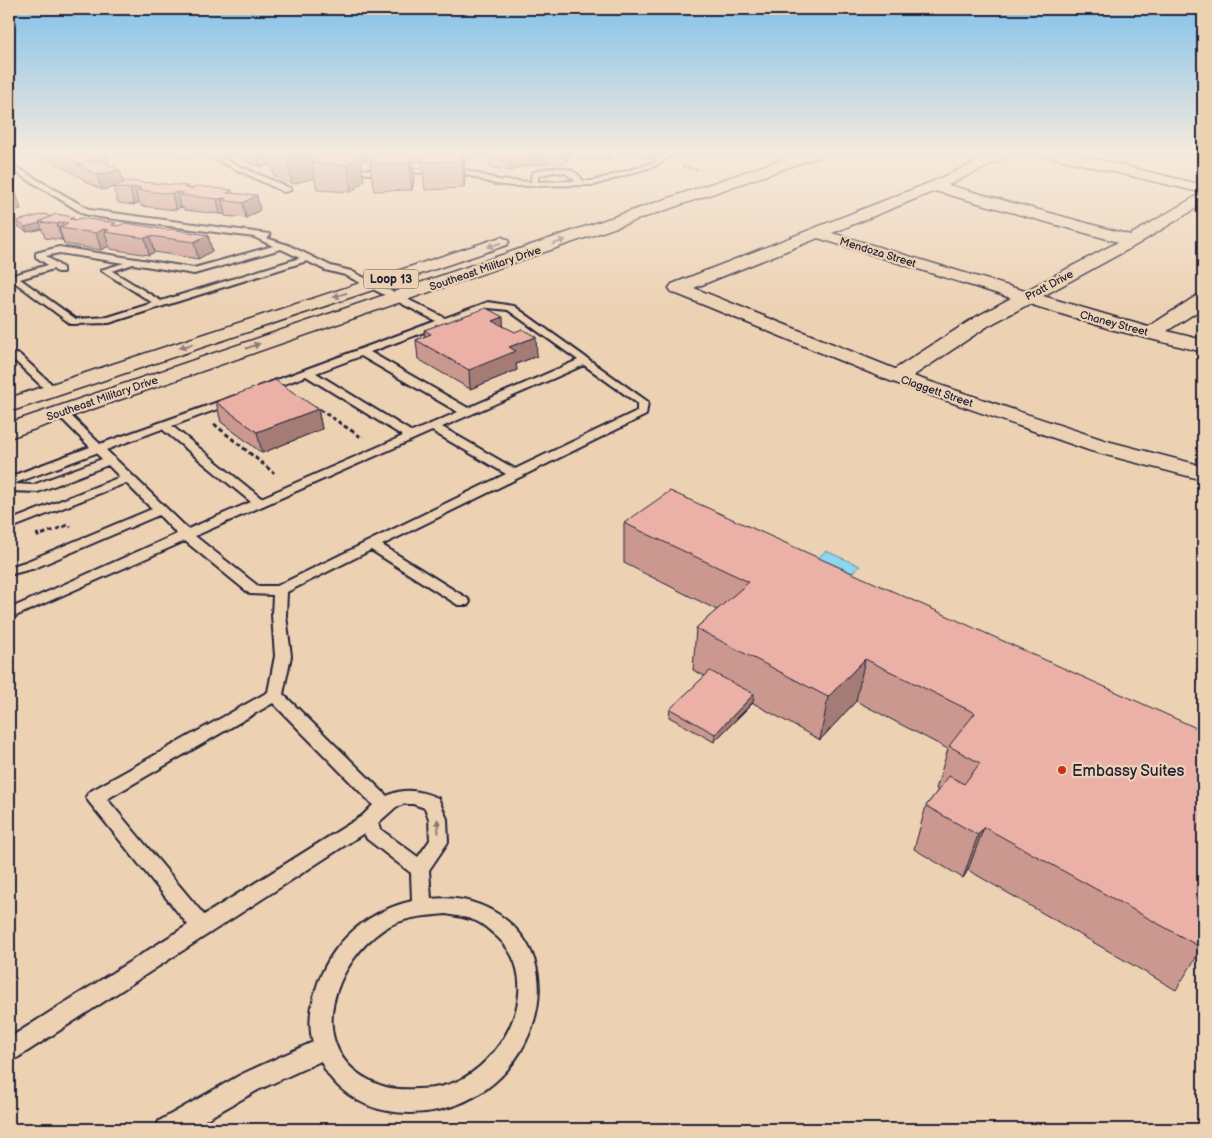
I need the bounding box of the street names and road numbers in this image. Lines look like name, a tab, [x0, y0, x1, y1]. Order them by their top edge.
street label: Mendoza Street	[838, 235, 918, 270]
street label: Southeast Military Drive	[428, 243, 543, 294]
street label: Pratt Drive	[1023, 267, 1076, 304]
road number: Loop 13	[364, 270, 418, 288]
street label: Chaney Street	[1078, 308, 1150, 339]
street label: Southeast Military Drive	[45, 373, 160, 424]
street label: Claggett Street	[899, 373, 975, 410]

